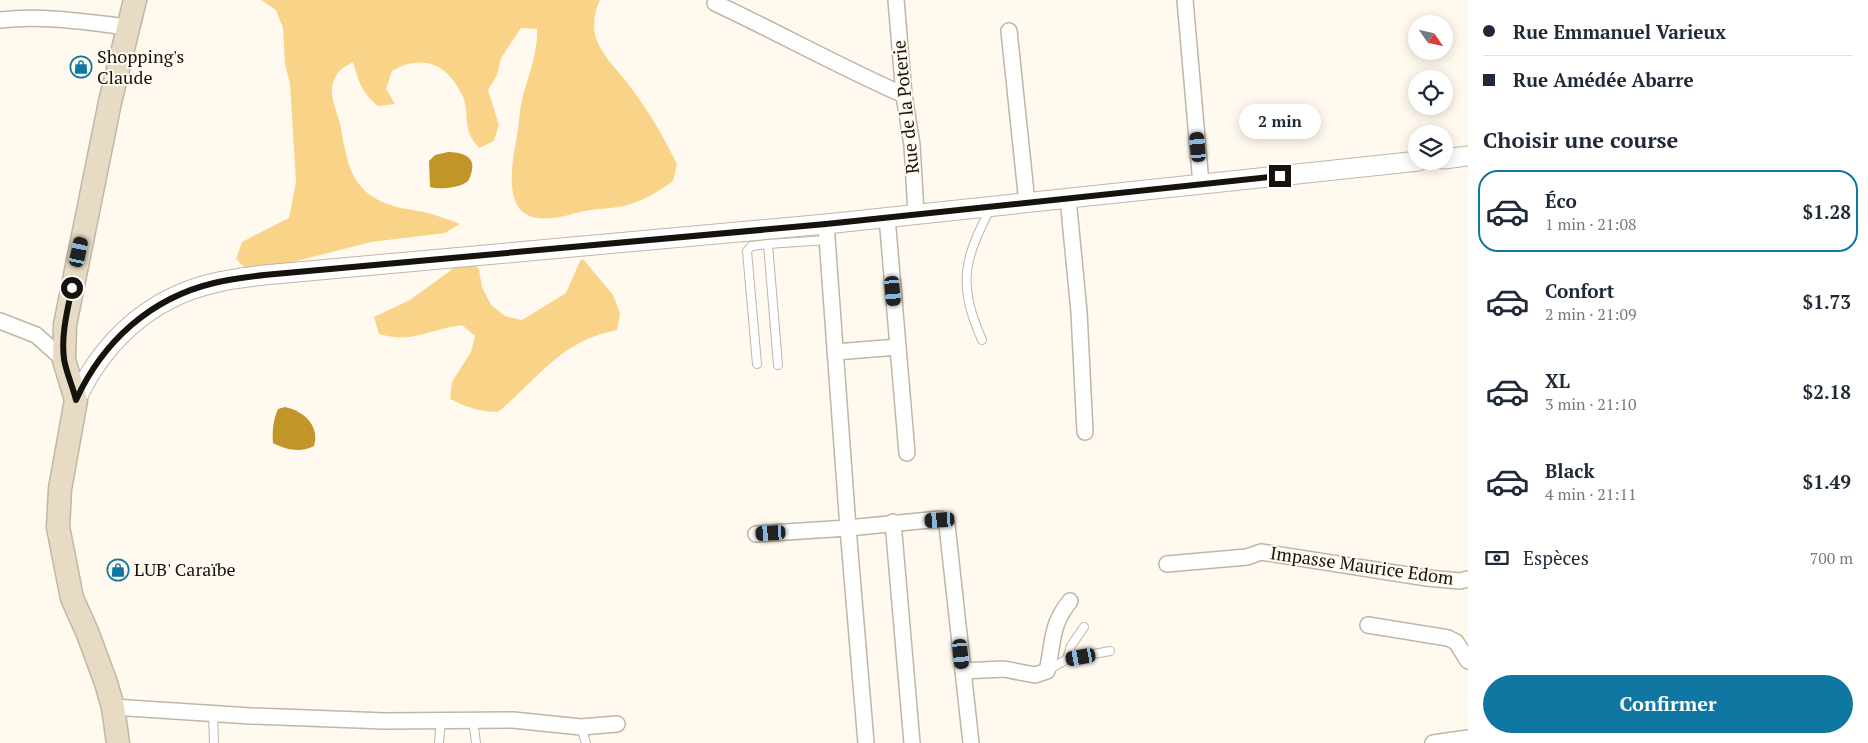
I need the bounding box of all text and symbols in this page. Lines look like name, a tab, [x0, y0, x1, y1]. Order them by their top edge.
north arrow	[1408, 15, 1452, 60]
map controls	[1408, 15, 1453, 170]
text: Rue Emmanuel Varieux	[1513, 19, 1726, 44]
street label: Rue de la Poterie	[886, 39, 924, 175]
place label: Shopping's Claude	[97, 44, 184, 89]
shop icon: Shopping's Claude	[69, 55, 93, 79]
text: Rue Amédée Abarre	[1513, 67, 1694, 92]
button: locate	[1408, 70, 1453, 115]
callout: 2 min	[1239, 104, 1321, 138]
text: 2 min	[1258, 110, 1302, 132]
button: layers	[1408, 125, 1453, 170]
text: Choisir une course	[1483, 125, 1678, 154]
car	[1189, 131, 1206, 163]
route end	[1269, 165, 1291, 187]
text: Éco	[1545, 188, 1577, 213]
icon: car	[1485, 189, 1530, 234]
text: $1.28	[1802, 199, 1851, 224]
text: 1 min · 21:08	[1545, 213, 1637, 235]
car	[68, 236, 89, 268]
car	[884, 275, 901, 307]
route start	[61, 277, 83, 299]
text: Confort	[1545, 278, 1614, 303]
icon: car	[1485, 279, 1530, 324]
text: $1.73	[1802, 289, 1851, 314]
text: 2 min · 21:09	[1545, 303, 1637, 325]
text: XL	[1545, 368, 1570, 393]
icon: car	[1485, 369, 1530, 414]
text: $2.18	[1802, 379, 1851, 404]
text: 3 min · 21:10	[1545, 393, 1637, 415]
text: Black	[1545, 458, 1595, 483]
icon: car	[1485, 459, 1530, 504]
text: $1.49	[1802, 469, 1851, 494]
text: 4 min · 21:11	[1545, 483, 1637, 505]
car	[924, 512, 955, 528]
car	[755, 525, 786, 541]
street label: Impasse Maurice Edom	[1269, 540, 1456, 590]
icon: cash	[1483, 544, 1511, 572]
text: Espèces	[1523, 545, 1589, 570]
text: 700 m	[1810, 547, 1853, 569]
place label: LUB' Caraïbe	[134, 557, 236, 581]
shop icon: LUB' Caraïbe	[106, 558, 130, 582]
car	[951, 638, 970, 670]
car	[1064, 647, 1097, 667]
button: Confirmer	[1483, 675, 1853, 733]

